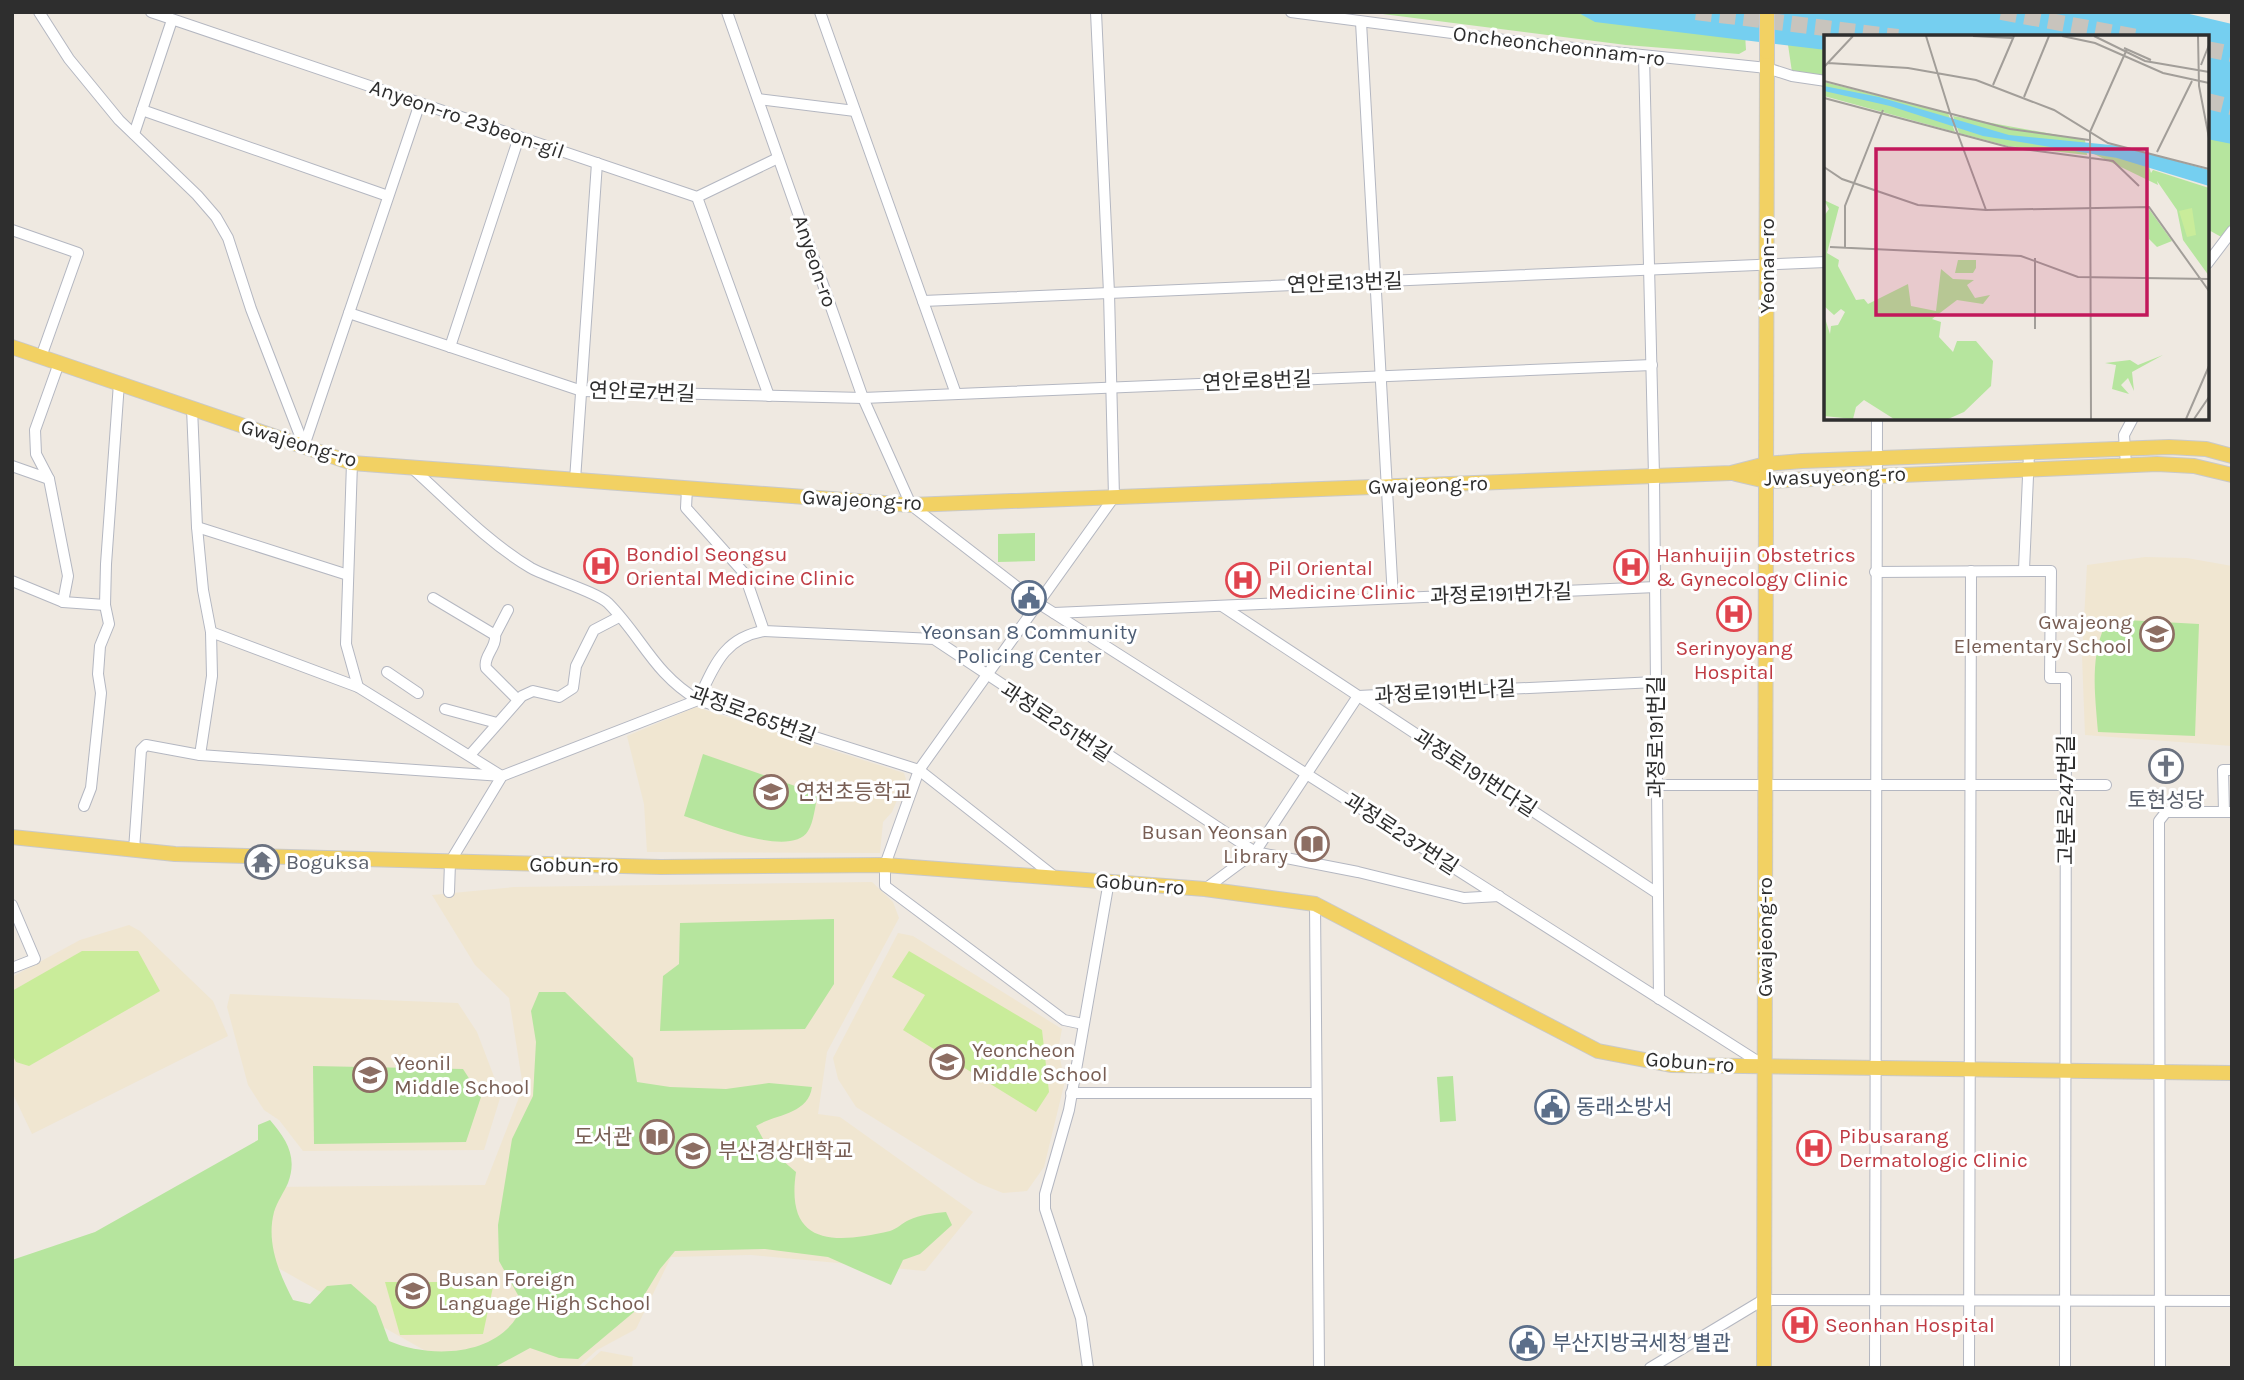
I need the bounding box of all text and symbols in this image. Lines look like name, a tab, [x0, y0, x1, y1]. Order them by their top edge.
street label: Oncheoncheonnam-ro	[1452, 21, 1666, 71]
inset map	[1824, 35, 2209, 420]
street label: Anyeon-ro 23beon-gil	[367, 74, 567, 164]
street label: Anyeon-ro	[788, 212, 842, 310]
street label: Yeonan-ro	[1755, 218, 1779, 314]
street label: 연안로13번길	[1287, 269, 1403, 297]
street label: 연안로8번길	[1202, 367, 1312, 395]
street label: 연안로7번길	[588, 378, 696, 406]
street label: Gwajeong-ro	[238, 414, 360, 472]
street label: Jwasuyeong-ro	[1764, 462, 1906, 490]
street label: Gwajeong-ro	[1368, 471, 1488, 499]
street label: Gwajeong-ro	[801, 485, 923, 515]
place label: Bondiol Seongsu Oriental Medicine Clinic	[626, 542, 855, 590]
place label: Hanhuijin Obstetrics & Gynecology Clinic	[1656, 543, 1856, 591]
hospital icon: Bondiol Seongsu Oriental Medicine Clinic	[582, 547, 620, 585]
hospital icon: Hanhuijin Obstetrics & Gynecology Clinic	[1612, 548, 1650, 586]
place label: Pil Oriental Medicine Clinic	[1268, 556, 1416, 604]
hospital icon: Pil Oriental Medicine Clinic	[1224, 561, 1262, 599]
public building icon: Yeonsan 8 Community Policing Center	[1010, 579, 1048, 617]
street label: 과정로191번가길	[1430, 580, 1572, 608]
hospital icon: Serinyoyang Hospital	[1715, 595, 1753, 633]
place label: Gwajeong Elementary School	[1954, 610, 2132, 658]
school or university icon: Gwajeong Elementary School	[2138, 615, 2176, 653]
place label: Yeonsan 8 Community Policing Center	[921, 620, 1137, 668]
place label: Serinyoyang Hospital	[1675, 636, 1793, 684]
street label: 과정로191번나길	[1373, 676, 1517, 708]
street label: 과정로191번길	[1644, 676, 1668, 798]
street label: 과정로251번길	[996, 677, 1116, 767]
street label: 과정로265번길	[687, 681, 819, 749]
street label: 과정로191번다길	[1409, 724, 1541, 822]
street label: 고분로247번길	[2054, 735, 2078, 865]
church icon: 토현성당	[2147, 747, 2185, 785]
school or university icon: 연천초등학교	[752, 773, 790, 811]
place label: 연천초등학교	[796, 780, 912, 804]
street label: 과정로237번길	[1340, 788, 1462, 880]
place label: 토현성당	[2127, 788, 2205, 812]
place label: Busan Yeonsan Library	[1142, 820, 1288, 868]
library icon: Busan Yeonsan Library	[1293, 825, 1331, 863]
temple icon: Boguksa	[243, 843, 281, 881]
place label: Boguksa	[286, 850, 370, 874]
street label: Gobun-ro	[529, 852, 619, 878]
street label: Gobun-ro	[1095, 868, 1185, 900]
street label: Gwajeong-ro	[1753, 877, 1777, 997]
place label: Yeoncheon Middle School	[972, 1038, 1108, 1086]
school or university icon: Yeoncheon Middle School	[928, 1043, 966, 1081]
street label: Gobun-ro	[1645, 1047, 1735, 1077]
place label: Yeonil Middle School	[394, 1051, 530, 1099]
school or university icon: Yeonil Middle School	[351, 1056, 389, 1094]
public building icon: 동래소방서	[1533, 1088, 1571, 1126]
place label: 동래소방서	[1576, 1095, 1673, 1119]
library icon: 도서관	[638, 1118, 676, 1156]
place label: Pibusarang Dermatologic Clinic	[1839, 1124, 2028, 1172]
place label: 도서관	[574, 1125, 632, 1149]
hospital icon: Pibusarang Dermatologic Clinic	[1795, 1129, 1833, 1167]
school or university icon: 부산경상대학교	[674, 1132, 712, 1170]
place label: 부산경상대학교	[718, 1139, 853, 1163]
place label: Busan Foreign Language High School	[438, 1267, 651, 1315]
school or university icon: Busan Foreign Language High School	[394, 1272, 432, 1310]
hospital icon: Seonhan Hospital	[1781, 1306, 1819, 1344]
place label: Seonhan Hospital	[1825, 1313, 1995, 1337]
public building icon: 부산지방국세청 별관	[1508, 1324, 1546, 1362]
place label: 부산지방국세청 별관	[1552, 1331, 1731, 1355]

